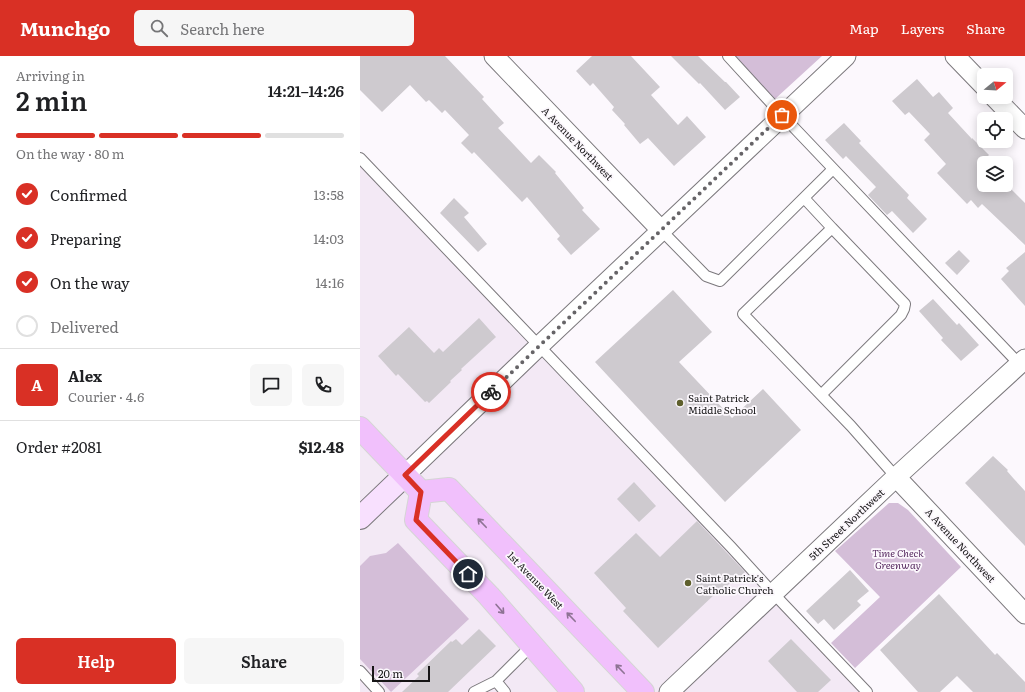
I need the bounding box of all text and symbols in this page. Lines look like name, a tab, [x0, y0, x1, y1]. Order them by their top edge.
search box	[134, 10, 414, 46]
text: Munchgo	[20, 14, 110, 42]
icon: search	[148, 17, 170, 39]
text: Search here	[180, 17, 264, 40]
text: Map	[849, 18, 879, 38]
text: Layers	[901, 18, 944, 38]
text: Share	[966, 18, 1005, 38]
text: Arriving in	[16, 66, 85, 85]
north arrow	[977, 68, 1013, 104]
map controls	[977, 68, 1013, 192]
text: 14:21–14:26	[268, 79, 344, 102]
text: 2 min	[16, 80, 87, 119]
pin	[765, 98, 799, 132]
street label: A Avenue Northwest	[539, 103, 617, 183]
icon: bag	[771, 104, 793, 126]
button: locate	[977, 112, 1013, 148]
text: On the way · 80 m	[16, 144, 124, 163]
button: layers	[977, 156, 1013, 192]
icon: check	[16, 183, 38, 205]
text: Confirmed	[50, 183, 127, 206]
text: 13:58	[314, 185, 344, 204]
icon: check	[16, 227, 38, 249]
text: Preparing	[50, 227, 121, 250]
text: 14:03	[313, 229, 344, 248]
icon: check	[16, 271, 38, 293]
text: On the way	[50, 271, 130, 294]
text: 14:16	[315, 273, 344, 292]
text: Delivered	[50, 315, 119, 338]
text: Alex	[68, 364, 102, 387]
button: chat	[250, 364, 292, 406]
button: phone	[302, 364, 344, 406]
courier	[471, 372, 511, 412]
text: A	[31, 373, 43, 396]
icon: bike	[480, 381, 502, 403]
text: Courier · 4.6	[68, 387, 144, 406]
place label: Saint Patrick Middle School	[688, 390, 757, 417]
marker: Saint Patrick Middle School	[675, 398, 685, 408]
text: Order #2081	[16, 435, 102, 458]
text: $12.48	[298, 435, 344, 458]
street label: 5th Street Northwest	[805, 485, 887, 563]
street label: A Avenue Northwest	[922, 504, 1000, 586]
one-way arrow	[477, 518, 486, 528]
park label: Time Check Greenway	[872, 545, 924, 572]
street label: 1st Avenue West	[504, 548, 568, 612]
pin	[451, 557, 485, 591]
icon: home	[457, 563, 479, 585]
place label: Saint Patrick's Catholic Church	[696, 570, 774, 597]
marker: Saint Patrick's Catholic Church	[683, 578, 693, 588]
one-way arrow	[496, 603, 505, 614]
one-way arrow	[566, 612, 576, 622]
button: Help	[16, 638, 176, 684]
button: Share	[184, 638, 344, 684]
scale bar	[372, 664, 430, 683]
one-way arrow	[616, 664, 625, 674]
text: 20 m	[378, 665, 403, 681]

